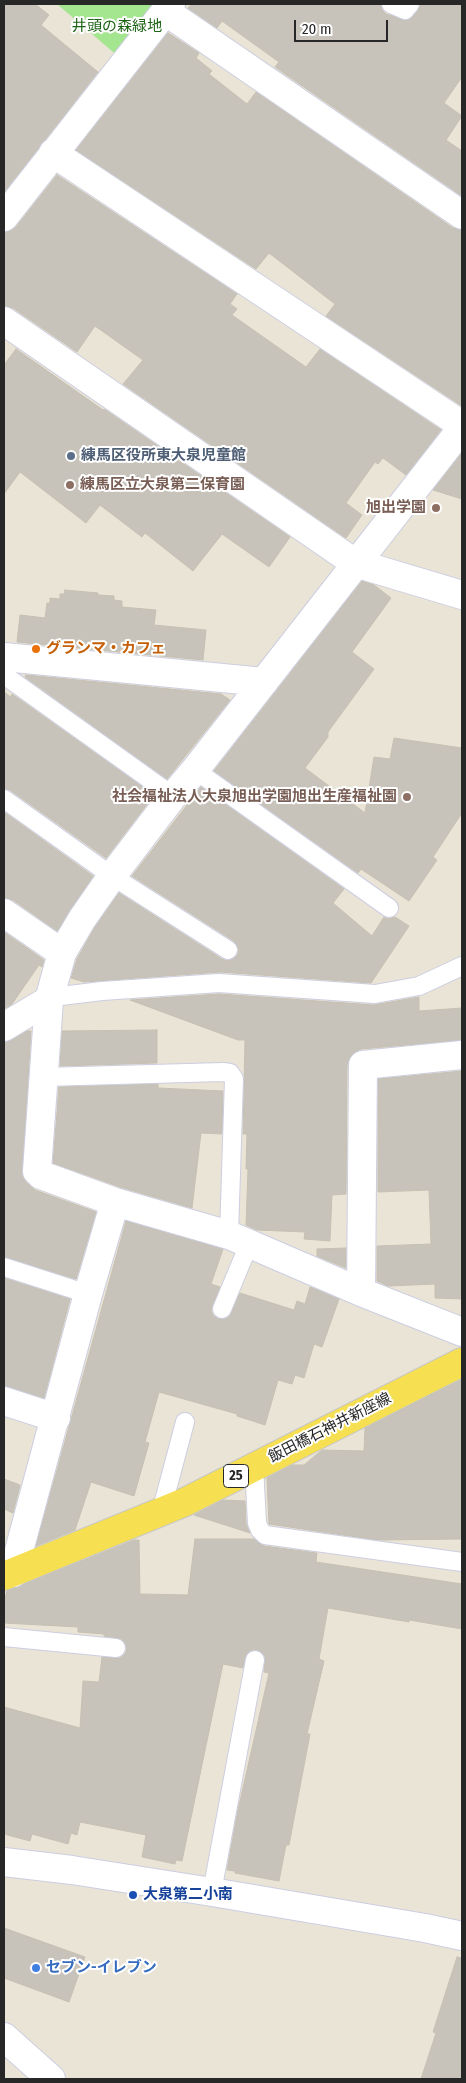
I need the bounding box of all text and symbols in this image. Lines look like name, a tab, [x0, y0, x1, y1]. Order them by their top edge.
scale bar	[296, 10, 390, 42]
park label: 井頭の森緑地	[72, 18, 162, 36]
text: 20 m	[302, 20, 332, 38]
place label: 練馬区役所東大泉児童館	[81, 447, 246, 465]
marker: 練馬区役所東大泉児童館	[65, 450, 77, 462]
place label: 練馬区立大泉第二保育園	[80, 476, 245, 494]
marker: 練馬区立大泉第二保育園	[64, 479, 76, 491]
place label: 旭出学園	[366, 499, 426, 517]
marker: 旭出学園	[430, 502, 442, 514]
place label: グランマ・カフェ	[46, 640, 166, 658]
marker: グランマ・カフェ	[30, 643, 42, 655]
place label: 社会福祉法人大泉旭出学園旭出生産福祉園	[112, 788, 397, 806]
marker: 社会福祉法人大泉旭出学園旭出生産福祉園	[401, 791, 413, 803]
street label: 飯田橋石神井新座線	[266, 1389, 394, 1467]
road number: 25	[224, 1464, 248, 1488]
place label: 大泉第二小南	[143, 1886, 233, 1904]
marker: 大泉第二小南	[127, 1889, 139, 1901]
place label: セブン-イレブン	[46, 1959, 157, 1977]
marker: セブン-イレブン	[30, 1962, 42, 1974]

